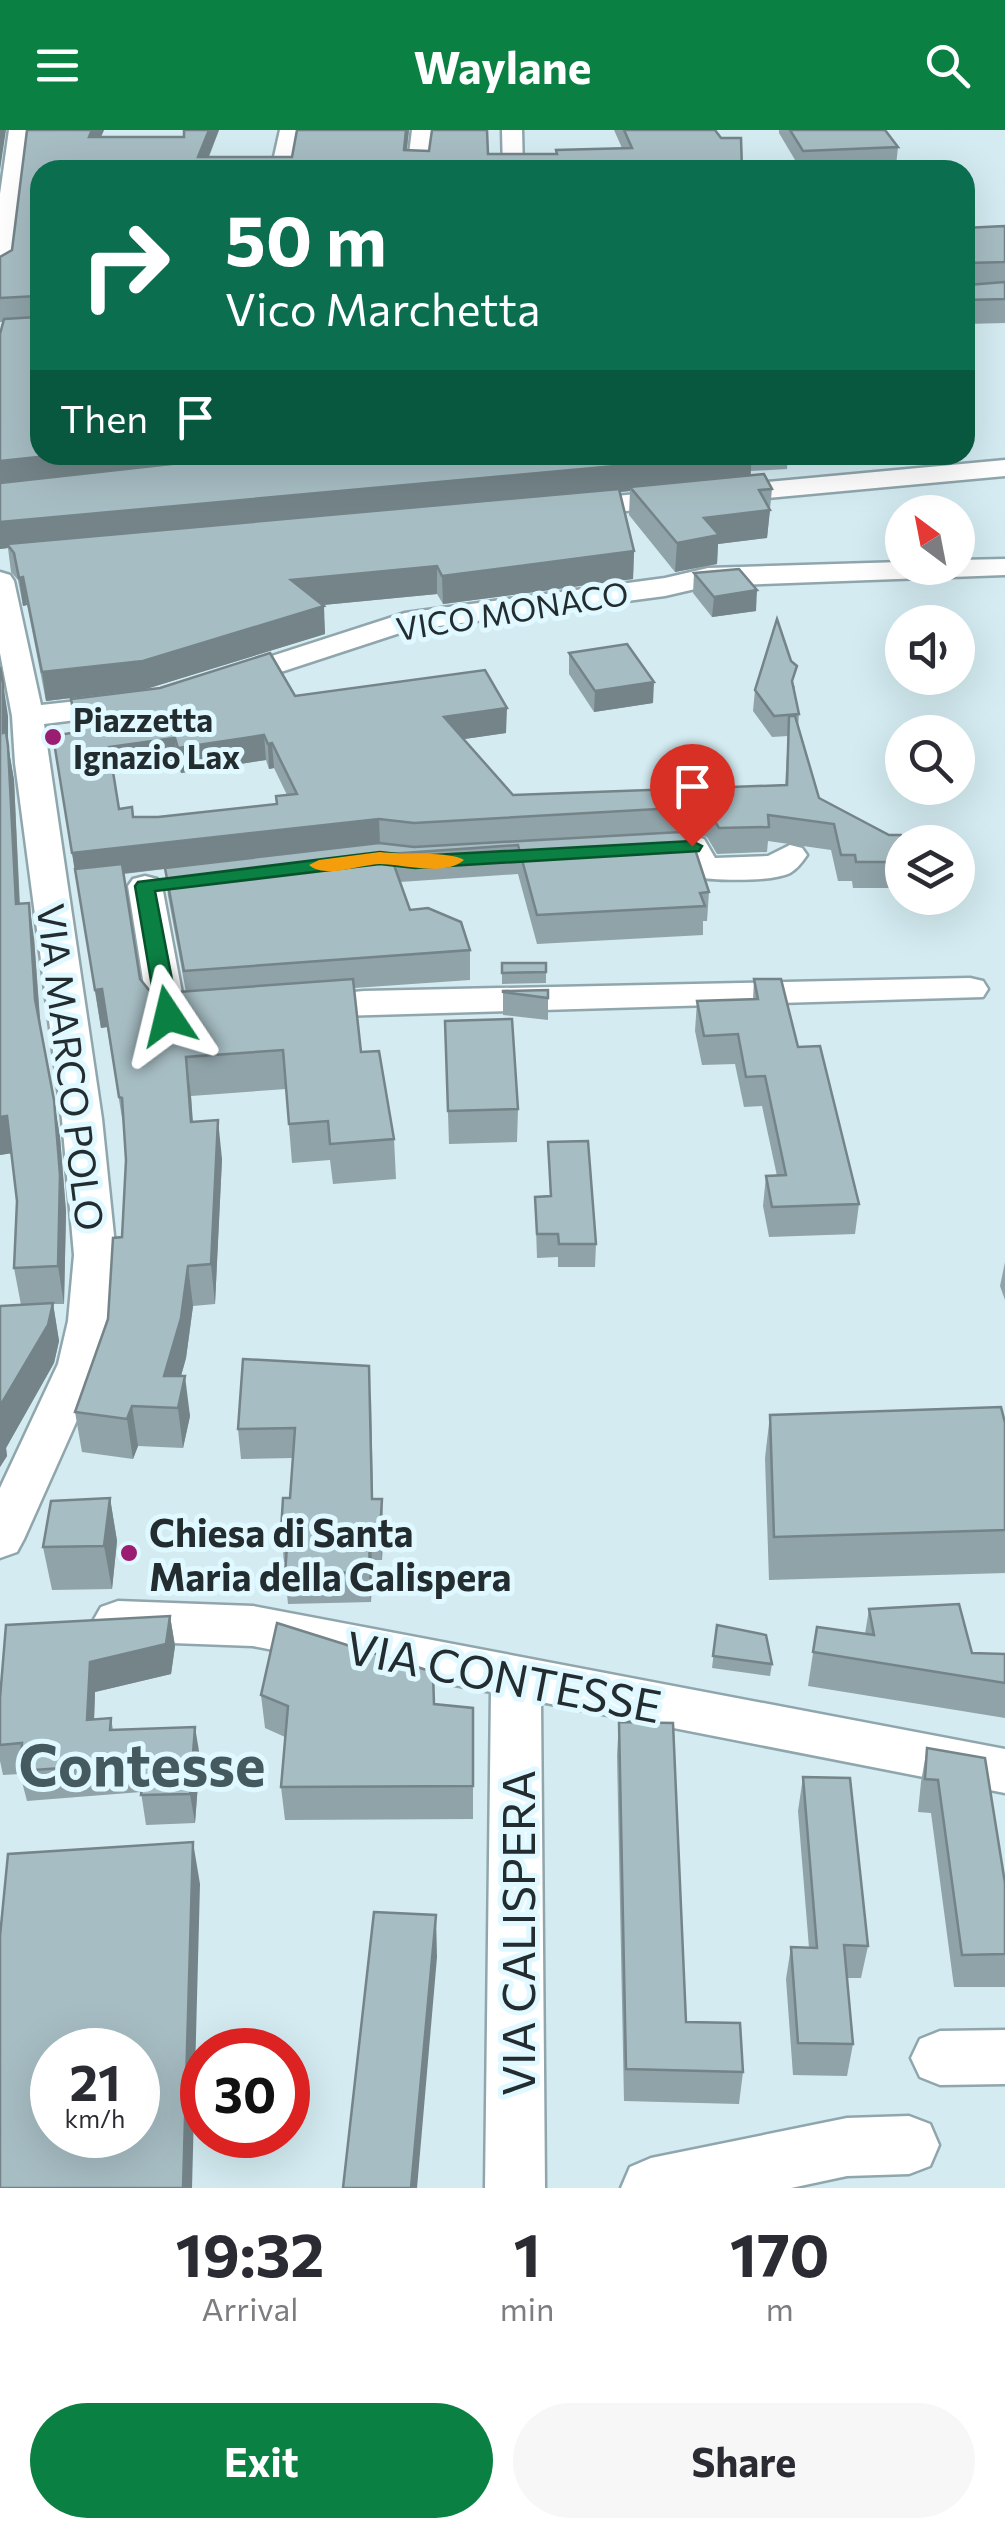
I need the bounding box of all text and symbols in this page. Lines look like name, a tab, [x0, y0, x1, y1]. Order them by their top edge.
icon: menu	[30, 38, 85, 93]
text: Waylane	[413, 38, 592, 93]
icon: search	[920, 38, 975, 93]
text: 50 m	[225, 195, 387, 280]
icon: right	[60, 200, 190, 330]
text: Vico Marchetta	[225, 280, 540, 335]
icon: arrive	[168, 390, 223, 445]
text: Then	[60, 394, 148, 441]
north arrow	[885, 495, 975, 585]
map controls	[885, 495, 975, 915]
street label: VICO MONACO	[393, 572, 631, 648]
button: sound	[885, 605, 975, 695]
place label: Piazzetta Ignazio Lax	[73, 699, 240, 776]
button: search	[885, 715, 975, 805]
marker: Piazzetta Ignazio Lax	[42, 726, 64, 748]
pin	[650, 744, 735, 847]
icon: arrive	[665, 759, 720, 814]
button: layers	[885, 825, 975, 915]
street label: VIA MARCO POLO	[29, 901, 115, 1233]
position arrow	[116, 964, 220, 1068]
place label: Chiesa di Santa Maria della Calispera	[149, 1508, 512, 1599]
marker: Chiesa di Santa Maria della Calispera	[118, 1542, 140, 1564]
street label: VIA CONTESSE	[342, 1618, 666, 1732]
district label: Contesse	[18, 1727, 266, 1798]
street label: VIA CALISPERA	[489, 1770, 544, 2096]
speed limit sign: 30	[180, 2028, 310, 2158]
text: 21	[69, 2050, 121, 2111]
text: km/h	[65, 2103, 125, 2133]
text: 19:32	[176, 2216, 324, 2289]
text: 1	[513, 2216, 541, 2289]
text: 170	[730, 2216, 829, 2289]
text: Arrival	[201, 2288, 298, 2328]
text: min	[500, 2288, 554, 2328]
text: m	[766, 2288, 794, 2328]
button: Exit	[30, 2403, 493, 2518]
button: Share	[513, 2403, 975, 2518]

